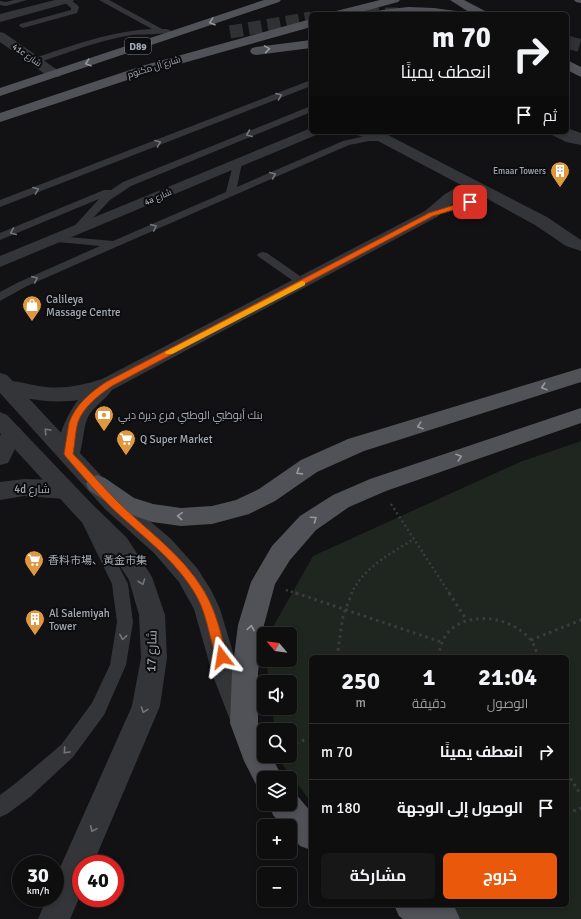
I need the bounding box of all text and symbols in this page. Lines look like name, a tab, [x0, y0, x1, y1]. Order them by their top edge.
one-way arrow	[208, 17, 215, 26]
text: 70 m	[432, 21, 491, 55]
icon: right	[505, 28, 557, 80]
road number: D89	[125, 38, 151, 54]
street label: 41c شارع	[10, 41, 44, 69]
one-way arrow	[264, 45, 270, 54]
street label: شارع آل مكتوم	[126, 54, 182, 81]
one-way arrow	[85, 58, 92, 66]
text: انعطف يمينًا	[401, 61, 491, 83]
one-way arrow	[275, 92, 282, 100]
icon: arrive	[513, 104, 535, 126]
text: ثم	[543, 107, 557, 125]
one-way arrow	[245, 130, 252, 138]
one-way arrow	[154, 139, 161, 147]
building icon: Emaar Towers	[549, 160, 571, 188]
place label: Emaar Towers	[493, 166, 546, 177]
one-way arrow	[268, 172, 276, 180]
pin	[453, 185, 487, 219]
one-way arrow	[33, 186, 40, 194]
street label: 4a شارع	[143, 187, 174, 208]
icon: arrive	[459, 191, 481, 213]
one-way arrow	[149, 224, 157, 232]
one-way arrow	[10, 227, 17, 235]
one-way arrow	[30, 276, 38, 284]
place label: Calileya Massage Centre	[46, 293, 121, 319]
shop icon: Calileya Massage Centre	[21, 294, 43, 322]
one-way arrow	[540, 382, 547, 391]
bank icon: بنك أبوظبي الوطني فرع ديرة دبي	[93, 404, 115, 432]
place label: بنك أبوظبي الوطني فرع ديرة دبي	[118, 408, 263, 424]
one-way arrow	[416, 421, 423, 430]
one-way arrow	[44, 428, 52, 436]
supermarket icon: Q Super Market	[115, 428, 137, 456]
place label: Q Super Market	[140, 433, 213, 446]
one-way arrow	[455, 453, 462, 462]
one-way arrow	[296, 468, 303, 475]
street label: 4d شارع	[14, 483, 50, 497]
one-way arrow	[177, 512, 183, 521]
one-way arrow	[310, 517, 317, 524]
supermarket icon: 香料市場、黃金市集	[23, 549, 45, 577]
place label: 香料市場、黃金市集	[48, 554, 147, 567]
one-way arrow	[137, 579, 145, 586]
place label: Al Salemiyah Tower	[49, 607, 110, 633]
building icon: Al Salemiyah Tower	[24, 608, 46, 636]
one-way arrow	[246, 625, 255, 631]
north arrow	[257, 627, 297, 667]
map controls	[257, 627, 297, 907]
street label: شارع 17	[143, 630, 161, 672]
one-way arrow	[119, 634, 127, 640]
position arrow	[201, 636, 243, 678]
text: 1	[423, 662, 435, 692]
text: 21:04	[478, 662, 537, 692]
text: 250	[341, 666, 380, 696]
button: sound	[257, 675, 297, 715]
text: m	[355, 695, 366, 711]
text: دقيقة	[412, 696, 446, 712]
text: الوصول	[487, 696, 528, 712]
one-way arrow	[140, 706, 148, 713]
button: search	[257, 723, 297, 763]
icon: right	[535, 741, 557, 763]
text: 70 m	[321, 743, 352, 761]
text: انعطف يمينًا	[440, 743, 523, 761]
one-way arrow	[63, 746, 71, 754]
button: layers	[257, 771, 297, 811]
icon: arrive	[535, 797, 557, 819]
text: 180 m	[321, 799, 361, 817]
text: الوصول إلى الوجهة	[397, 799, 523, 817]
button: +	[257, 819, 297, 859]
one-way arrow	[90, 825, 98, 833]
button: مشاركة	[321, 853, 435, 899]
button: خروج	[443, 853, 557, 899]
speed limit sign: 40	[72, 855, 124, 907]
text: 30	[27, 863, 49, 888]
button: −	[257, 867, 297, 907]
text: km/h	[27, 885, 49, 897]

